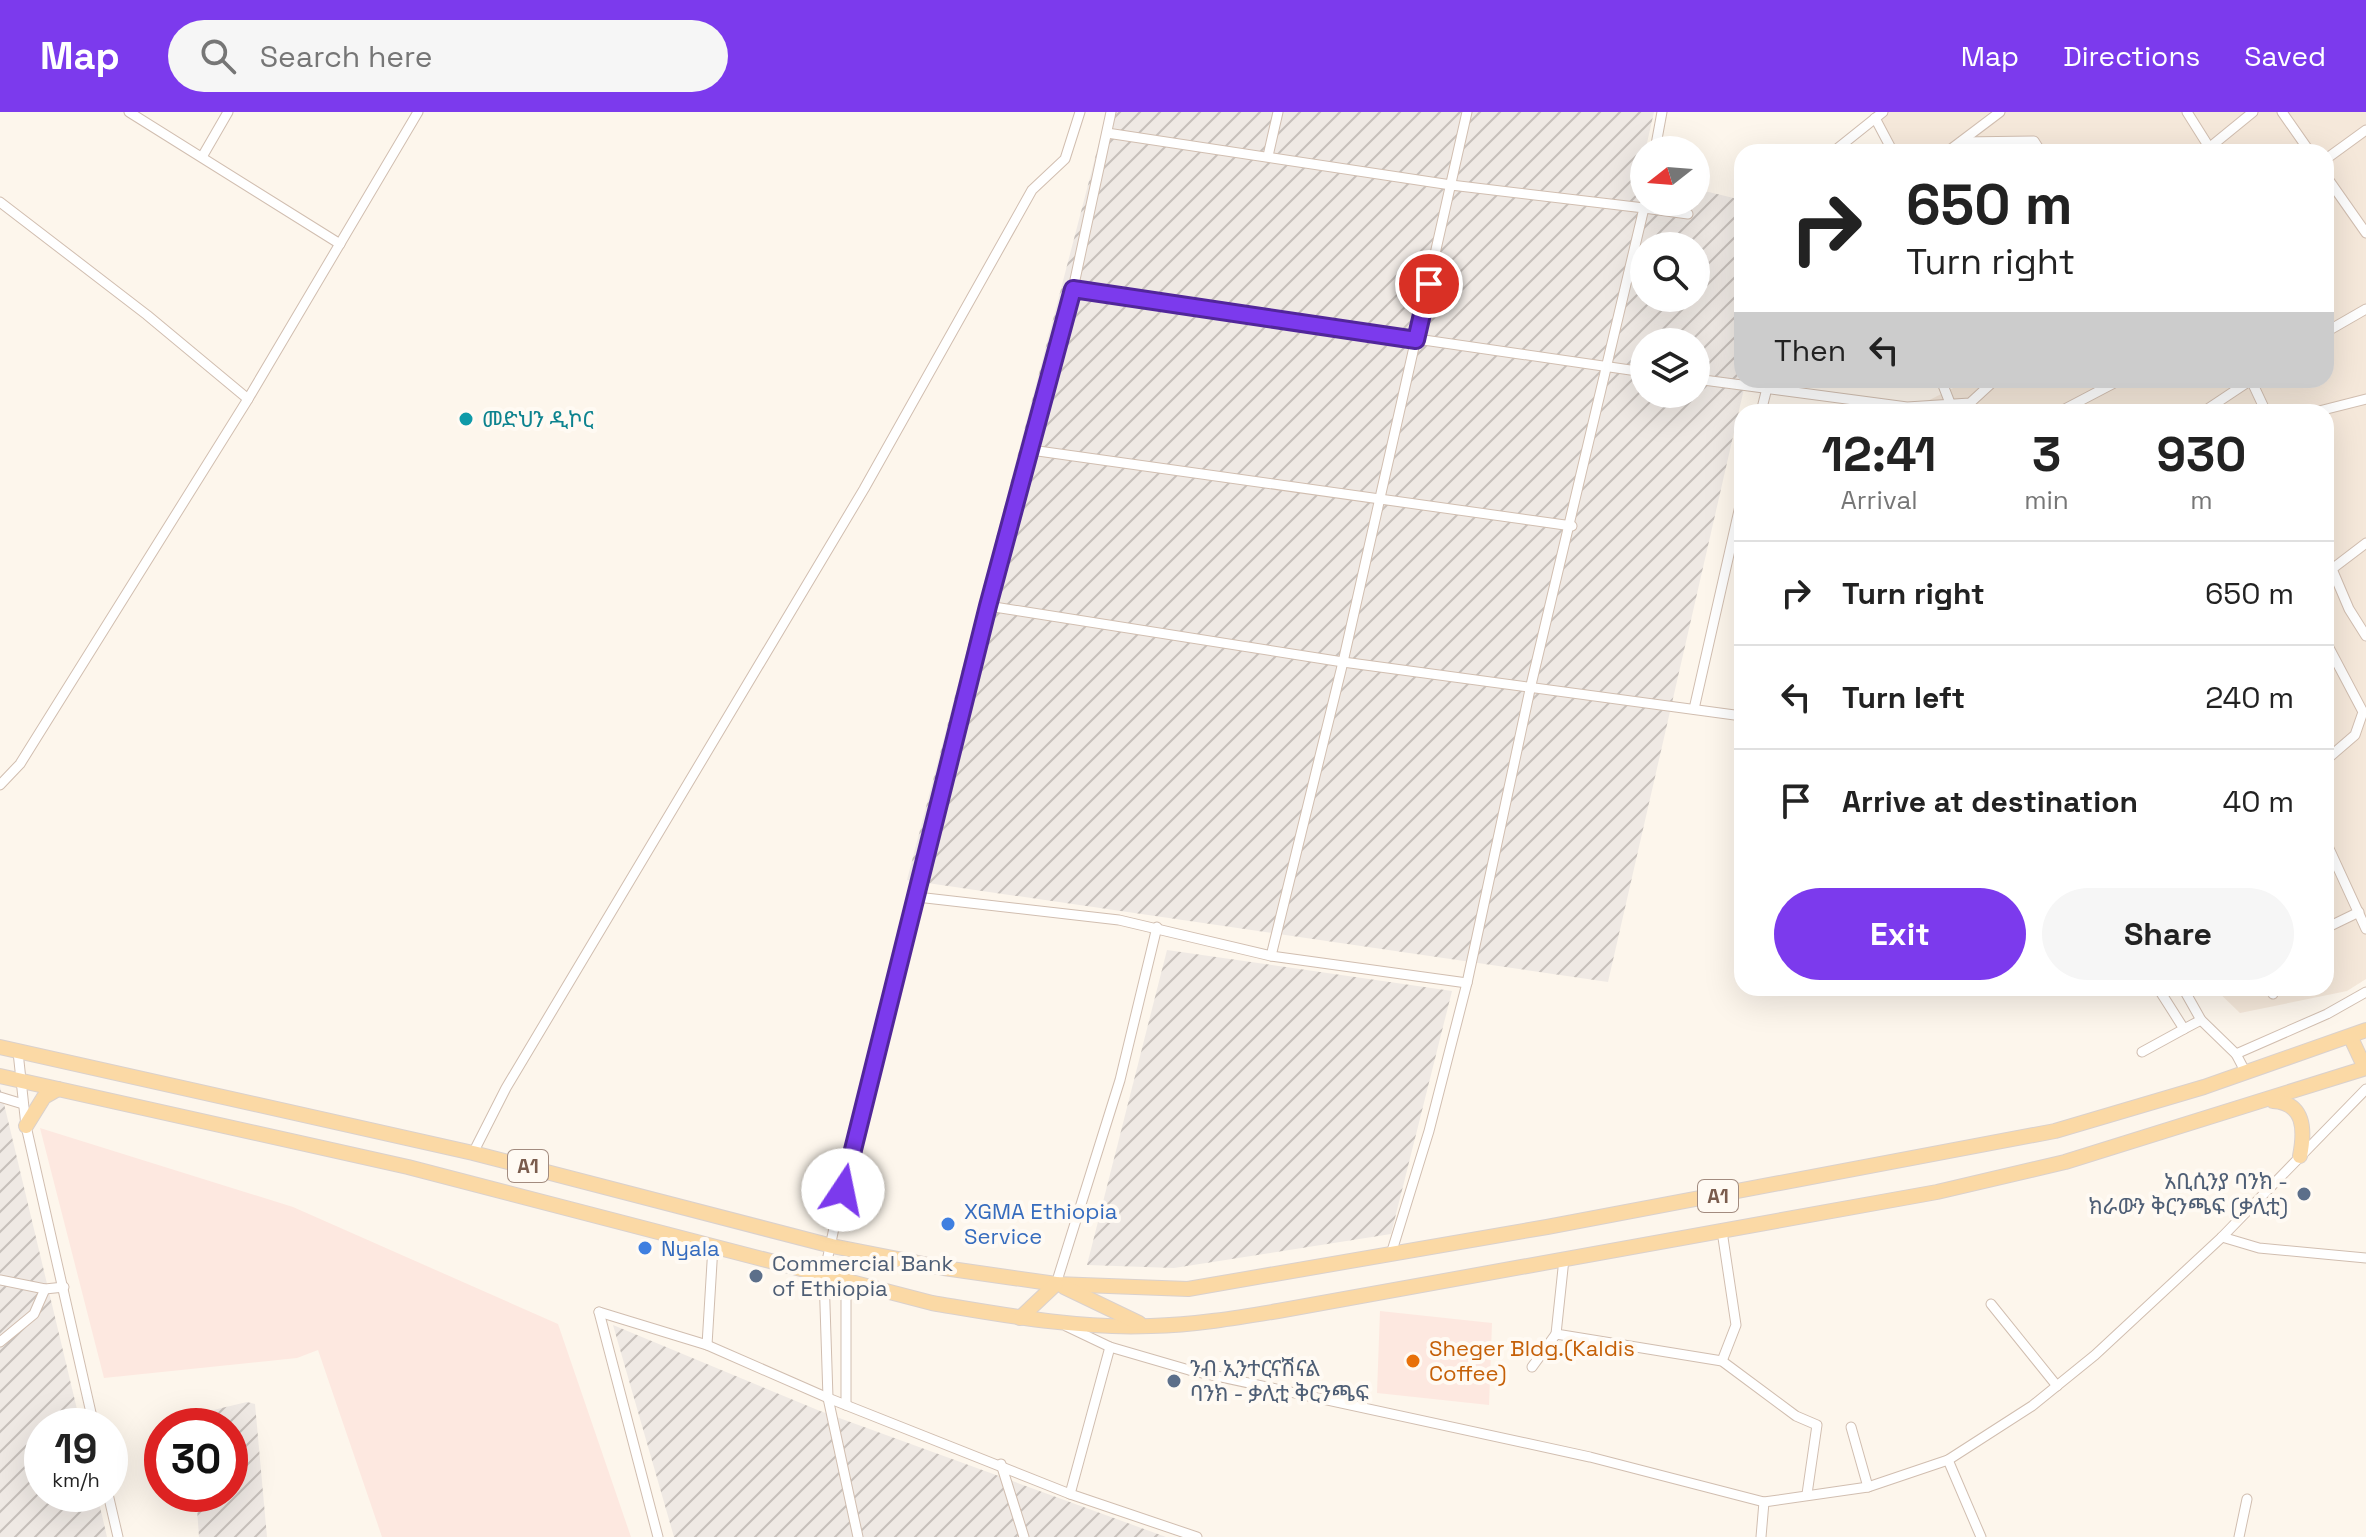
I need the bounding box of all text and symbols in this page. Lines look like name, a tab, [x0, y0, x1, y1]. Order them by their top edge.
search box	[168, 20, 728, 92]
text: Map	[40, 32, 120, 80]
icon: search	[196, 34, 240, 78]
text: Search here	[260, 37, 433, 76]
text: Map	[1961, 38, 2019, 74]
text: Directions	[2063, 38, 2200, 74]
text: Saved	[2244, 38, 2326, 74]
north arrow	[1630, 136, 1710, 216]
map controls	[1630, 136, 1710, 408]
text: 650 m	[1906, 169, 2073, 240]
icon: right	[1774, 176, 1878, 280]
button: search	[1630, 232, 1710, 312]
text: Turn right	[1906, 239, 2075, 285]
pin	[1395, 250, 1463, 318]
icon: arrive	[1407, 262, 1451, 306]
button: layers	[1630, 328, 1710, 408]
icon: left	[1862, 328, 1906, 372]
text: Then	[1774, 331, 1846, 370]
place label: መድህን ዲኮር	[482, 405, 594, 433]
marker: መድህን ዲኮር	[457, 410, 475, 428]
text: 12:41	[1822, 424, 1937, 485]
text: 3	[2032, 424, 2061, 485]
text: 930	[2156, 424, 2246, 485]
text: Arrival	[1840, 483, 1918, 517]
text: min	[2024, 483, 2069, 517]
text: m	[2190, 483, 2213, 517]
icon: right	[1774, 571, 1818, 615]
text: Turn right	[1842, 574, 1985, 613]
text: 650 m	[2205, 574, 2294, 613]
icon: left	[1774, 675, 1818, 719]
text: Turn left	[1842, 678, 1965, 717]
text: 240 m	[2205, 678, 2294, 717]
icon: arrive	[1774, 779, 1818, 823]
text: Arrive at destination	[1842, 782, 2138, 821]
text: 40 m	[2223, 782, 2294, 821]
button: Exit	[1774, 888, 2026, 980]
button: Share	[2042, 888, 2294, 980]
position arrow	[801, 1148, 885, 1232]
road number: A1	[508, 1150, 548, 1182]
place label: አቢሲንያ ባንክ - ክራውን ቅርንጫፍ (ቃሊቲ)	[2089, 1167, 2288, 1220]
road number: A1	[1698, 1180, 1738, 1212]
marker: አቢሲንያ ባንክ - ክራውን ቅርንጫፍ (ቃሊቲ)	[2295, 1185, 2313, 1203]
place label: XGMA Ethiopia Service	[964, 1197, 1118, 1250]
marker: XGMA Ethiopia Service	[939, 1215, 957, 1233]
place label: Nyala	[661, 1234, 720, 1262]
marker: Nyala	[636, 1239, 654, 1257]
place label: Commercial Bank of Ethiopia	[772, 1249, 953, 1302]
marker: Commercial Bank of Ethiopia	[747, 1267, 765, 1285]
place label: Sheger Bldg.(Kaldis Coffee)	[1429, 1334, 1635, 1387]
marker: Sheger Bldg.(Kaldis Coffee)	[1404, 1352, 1422, 1370]
place label: ንብ ኢንተርናሽናል ባንክ - ቃሊቲ ቅርንጫፍ	[1190, 1354, 1369, 1407]
marker: ንብ ኢንተርናሽናል ባንክ - ቃሊቲ ቅርንጫፍ	[1165, 1372, 1183, 1390]
speed limit sign: 30	[144, 1408, 248, 1512]
text: 19	[55, 1424, 97, 1475]
text: km/h	[52, 1467, 100, 1493]

